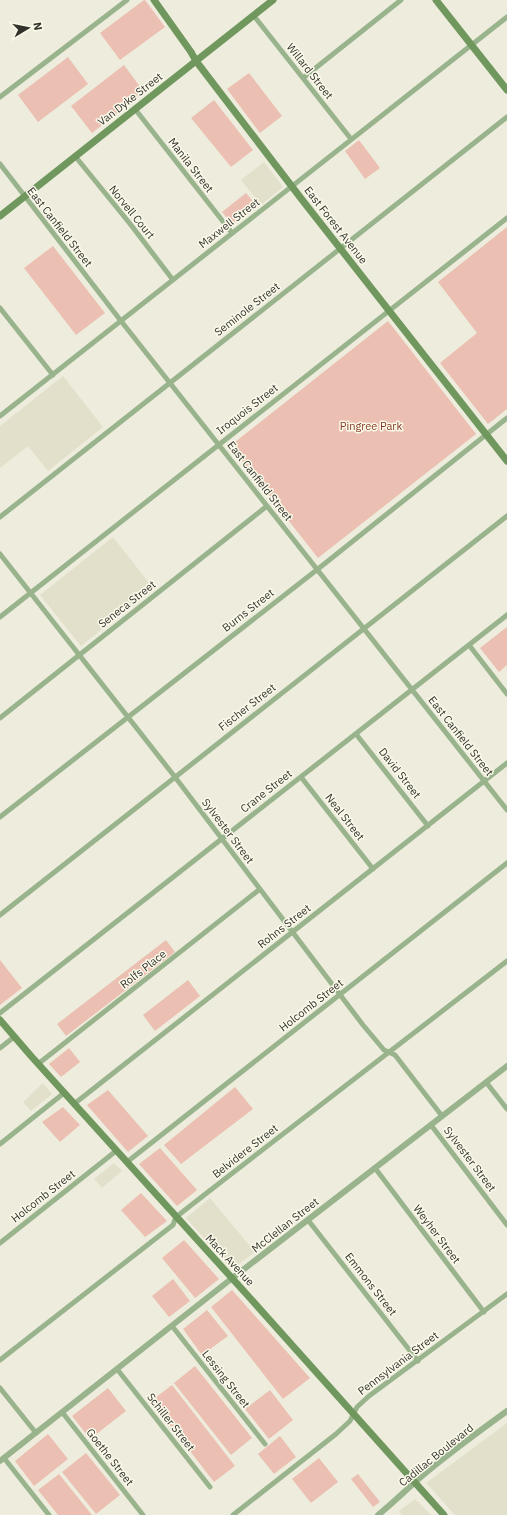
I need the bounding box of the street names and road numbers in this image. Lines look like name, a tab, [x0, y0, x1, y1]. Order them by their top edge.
street label: Willard Street	[284, 40, 336, 102]
street label: Van Dyke Street	[95, 69, 165, 129]
street label: Manila Street	[165, 135, 217, 195]
street label: Norvell Court	[106, 182, 158, 242]
street label: East Forest Avenue	[301, 183, 371, 267]
street label: East Canfield Street	[24, 184, 96, 270]
street label: Maxwell Street	[196, 195, 262, 251]
street label: Seminole Street	[212, 279, 283, 339]
street label: Iroquois Street	[213, 381, 281, 437]
street label: East Canfield Street	[224, 438, 296, 524]
street label: Seneca Street	[96, 577, 159, 631]
street label: Burns Street	[219, 585, 277, 635]
street label: Fischer Street	[216, 680, 279, 734]
street label: East Canfield Street	[425, 693, 497, 779]
street label: David Street	[376, 745, 424, 801]
street label: Crane Street	[237, 766, 295, 816]
street label: Neal Street	[322, 791, 368, 843]
street label: Sylvester Street	[199, 796, 257, 866]
street label: Rohns Street	[255, 901, 313, 951]
street label: Rolfs Place	[117, 947, 169, 991]
street label: Holcomb Street	[276, 976, 346, 1034]
street label: Belvidere Street	[209, 1121, 281, 1181]
street label: Sylvester Street	[441, 1124, 499, 1194]
street label: Holcomb Street	[8, 1167, 78, 1225]
street label: McClellan Street	[249, 1194, 321, 1255]
street label: Weyher Street	[410, 1202, 464, 1266]
street label: Mack Avenue	[203, 1231, 257, 1289]
street label: Emmons Street	[342, 1250, 400, 1318]
street label: Pennsylvania Street	[355, 1328, 441, 1398]
street label: Lessing Street	[199, 1347, 253, 1411]
street label: Schiller Street	[144, 1390, 198, 1454]
street label: Cadillac Boulevard	[396, 1421, 476, 1489]
street label: Goethe Street	[83, 1426, 137, 1489]

